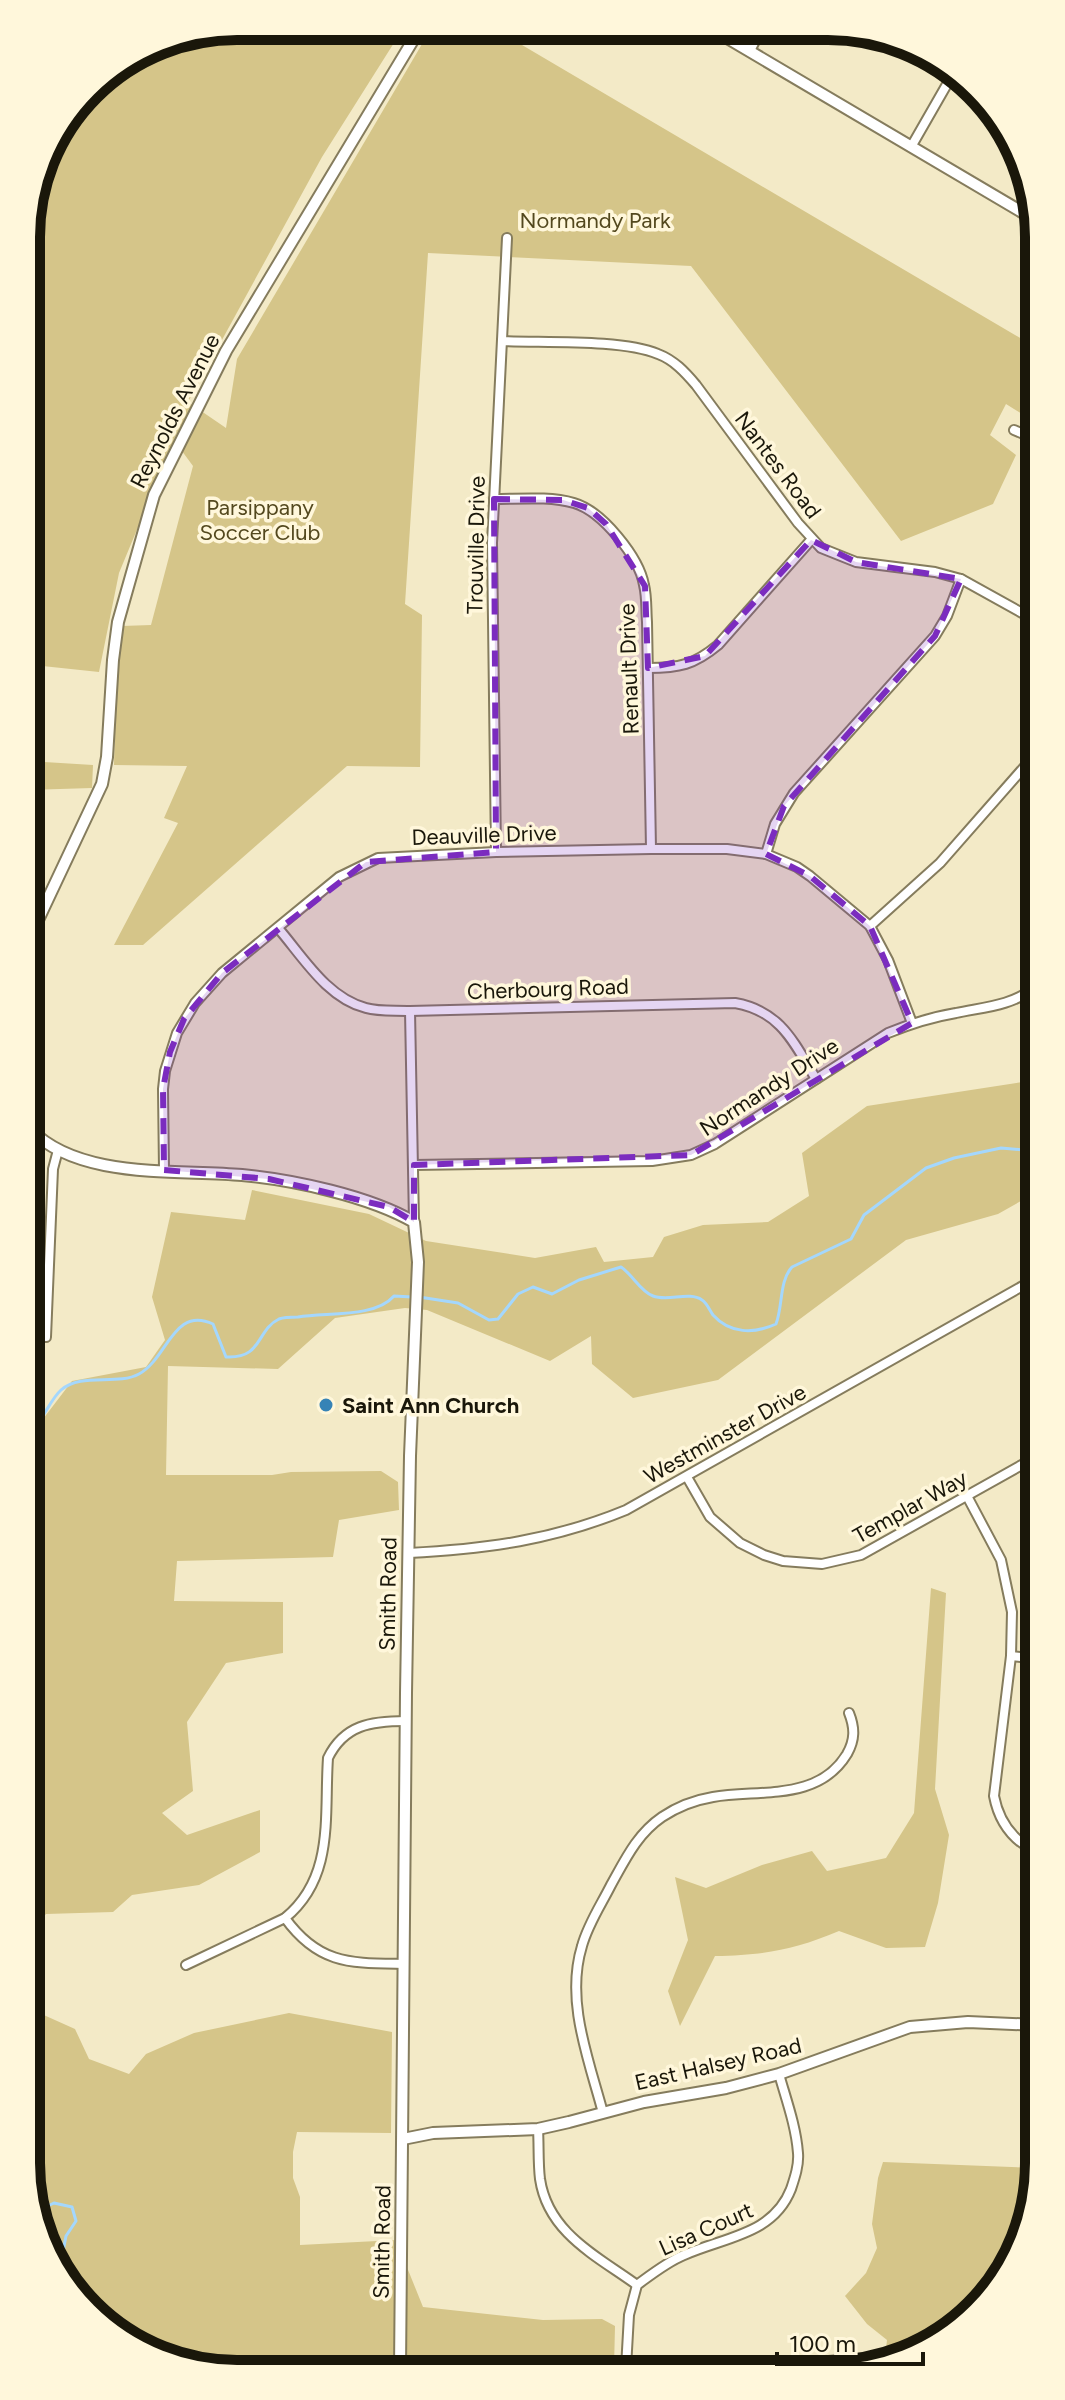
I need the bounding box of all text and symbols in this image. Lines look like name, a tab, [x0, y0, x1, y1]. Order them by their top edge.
park label: Normandy Park	[519, 207, 671, 234]
street label: Reynolds Avenue	[124, 329, 226, 493]
street label: Nantes Road	[729, 406, 827, 524]
street label: Trouville Drive	[461, 476, 491, 614]
park label: Parsippany Soccer Club	[200, 494, 320, 546]
street label: Renault Drive	[613, 603, 645, 735]
street label: Deauville Drive	[411, 819, 557, 851]
street label: Cherbourg Road	[467, 973, 629, 1005]
street label: Normandy Drive	[694, 1032, 844, 1142]
street label: Westminster Drive	[639, 1378, 811, 1490]
place label: Saint Ann Church	[342, 1392, 519, 1419]
marker: Saint Ann Church	[317, 1396, 335, 1414]
street label: Templar Way	[848, 1464, 972, 1549]
street label: Smith Road	[374, 1537, 402, 1651]
street label: East Halsey Road	[632, 2032, 804, 2096]
street label: Smith Road	[368, 2185, 396, 2299]
street label: Lisa Court	[655, 2196, 757, 2262]
scale bar	[777, 2316, 923, 2366]
text: 100 m	[789, 2329, 856, 2358]

